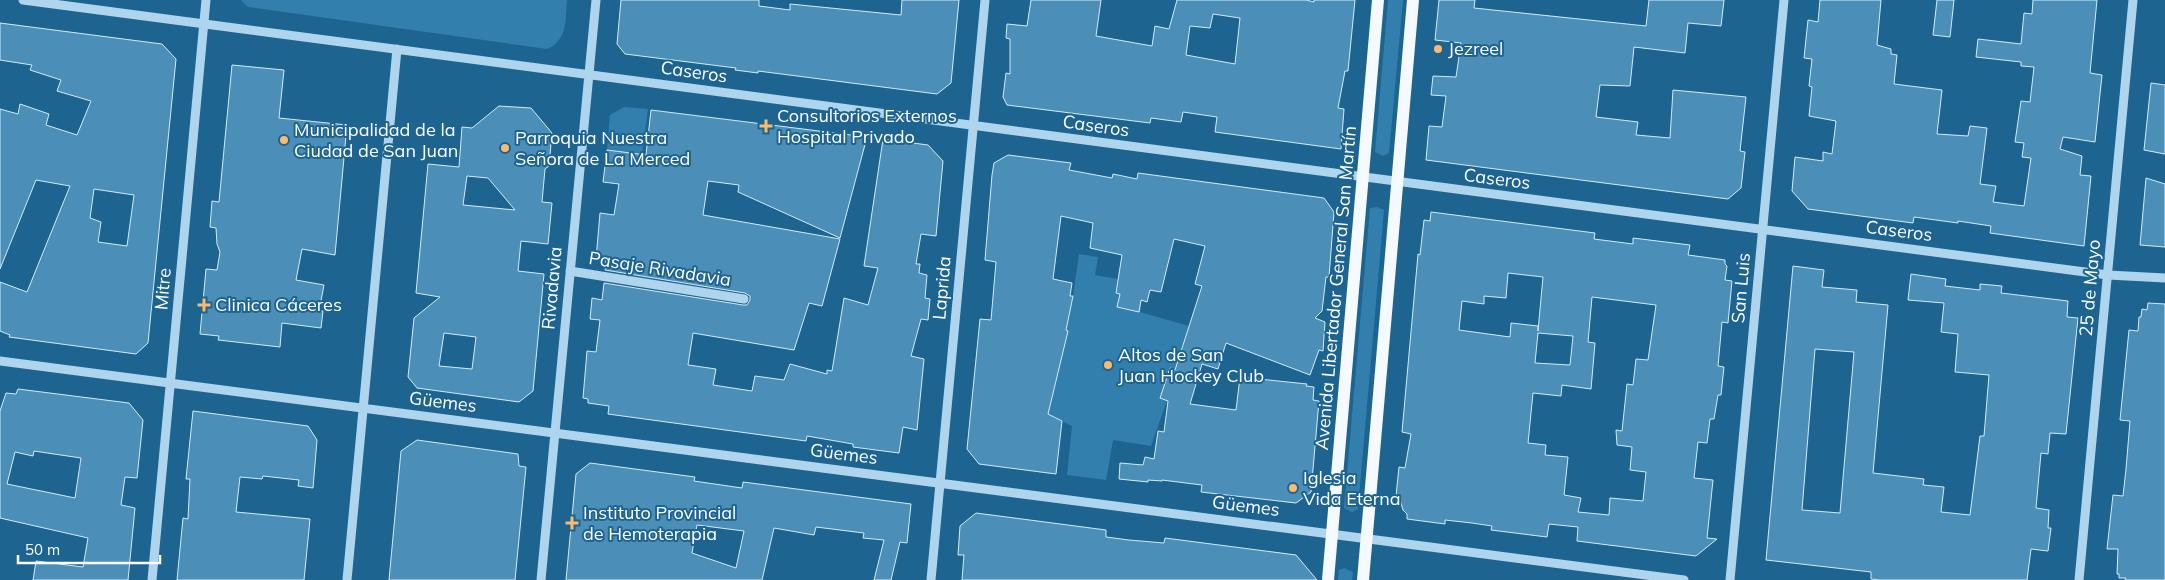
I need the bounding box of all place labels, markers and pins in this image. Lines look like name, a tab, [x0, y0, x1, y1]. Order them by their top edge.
place label: Jezreel	[1448, 37, 1503, 60]
marker: Jezreel	[1432, 43, 1444, 55]
place label: Consultorios Externos Hospital Privado	[777, 104, 957, 148]
place label: Municipalidad de la Ciudad de San Juan	[294, 118, 458, 162]
marker: Consultorios Externos Hospital Privado	[759, 119, 773, 133]
place label: Parroquia Nuestra Señora de La Merced	[515, 126, 690, 170]
marker: Municipalidad de la Ciudad de San Juan	[278, 134, 290, 146]
marker: Parroquia Nuestra Señora de La Merced	[499, 142, 511, 154]
place label: Clinica Cáceres	[215, 293, 342, 316]
marker: Clinica Cáceres	[197, 298, 211, 312]
place label: Altos de San Juan Hockey Club	[1118, 343, 1264, 387]
marker: Altos de San Juan Hockey Club	[1102, 359, 1114, 371]
place label: Iglesia Vida Eterna	[1303, 466, 1401, 510]
marker: Iglesia Vida Eterna	[1287, 482, 1299, 494]
place label: Instituto Provincial de Hemoterapia	[583, 501, 736, 545]
marker: Instituto Provincial de Hemoterapia	[565, 516, 579, 530]

